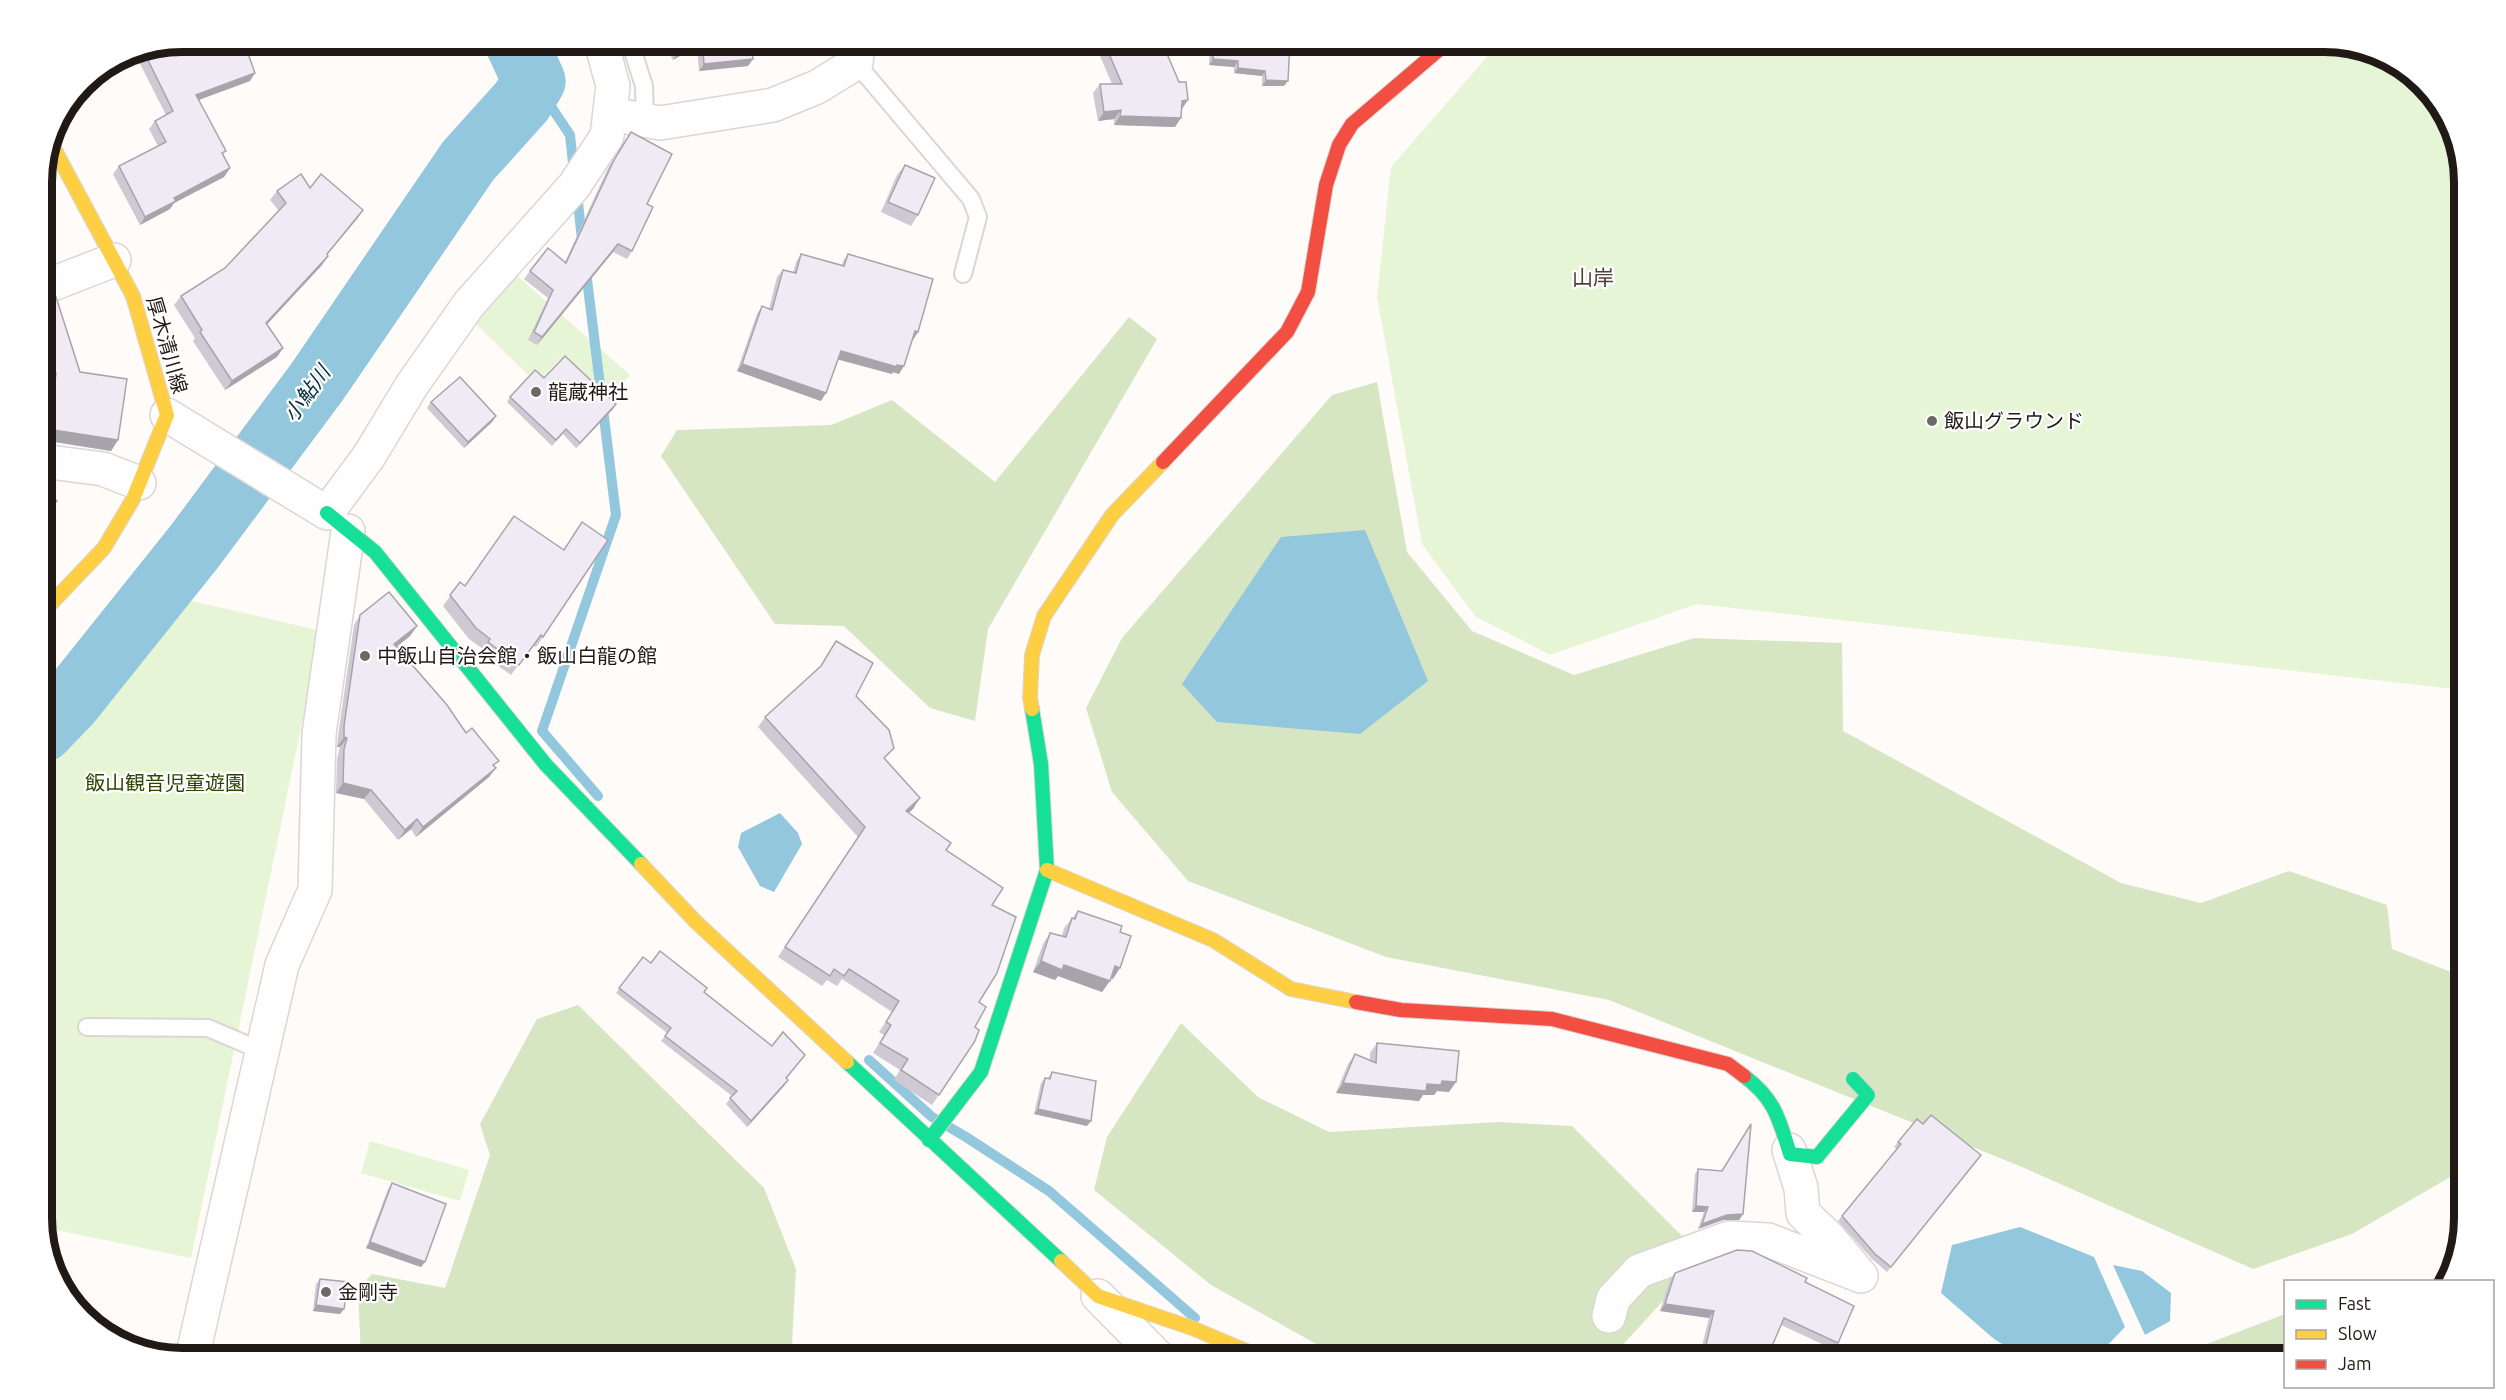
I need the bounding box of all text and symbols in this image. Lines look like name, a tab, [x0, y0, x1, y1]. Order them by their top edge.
district label: 山岸	[1572, 265, 1614, 289]
street label: 厚木清川線	[143, 294, 192, 396]
water label: 小鮎川	[278, 359, 336, 426]
place label: 龍蔵神社	[548, 380, 628, 403]
marker: 龍蔵神社	[529, 385, 543, 399]
place label: 飯山グラウンド	[1944, 409, 2084, 432]
marker: 飯山グラウンド	[1925, 414, 1939, 428]
place label: 中飯山自治会館・飯山白龍の館	[377, 644, 657, 667]
marker: 中飯山自治会館・飯山白龍の館	[358, 649, 372, 663]
park label: 飯山観音児童遊園	[85, 771, 245, 794]
place label: 金剛寺	[338, 1280, 398, 1303]
legend	[2284, 1280, 2494, 1388]
marker: 金剛寺	[319, 1285, 333, 1299]
text: Fast	[2338, 1293, 2371, 1313]
text: Slow	[2338, 1323, 2377, 1343]
text: Jam	[2338, 1353, 2372, 1373]

